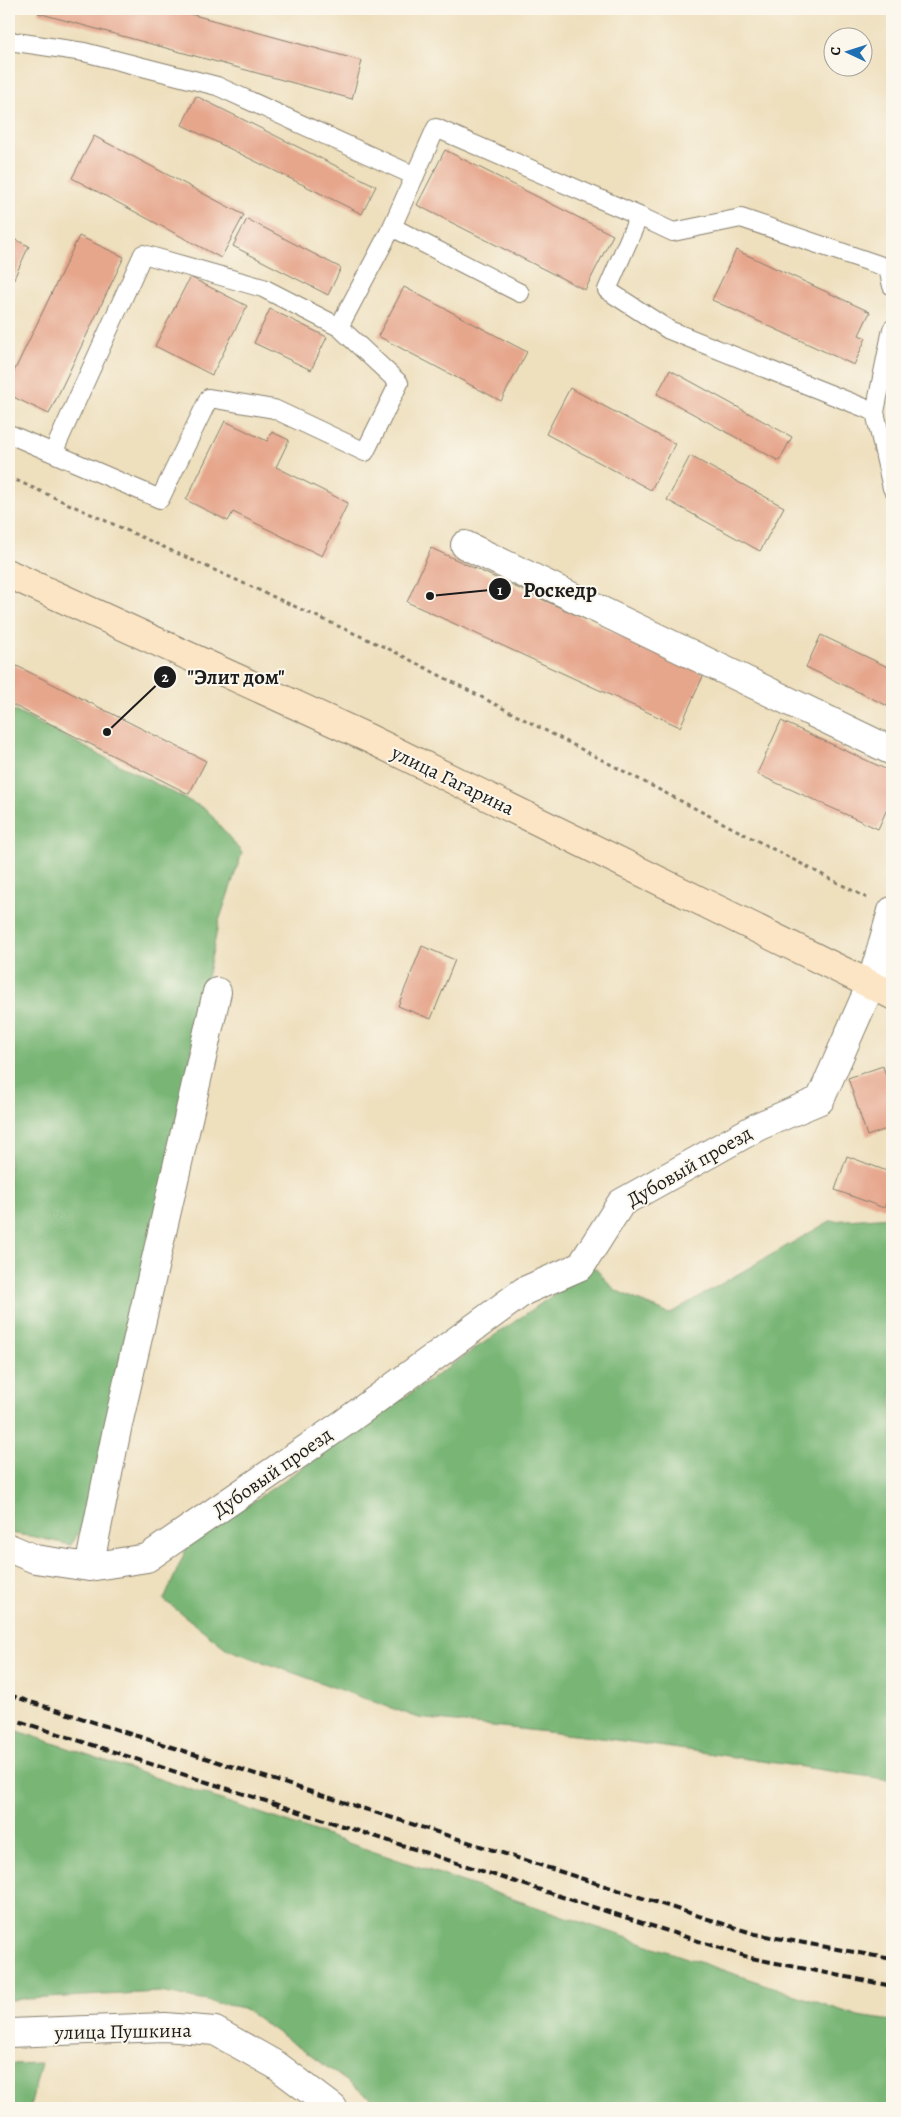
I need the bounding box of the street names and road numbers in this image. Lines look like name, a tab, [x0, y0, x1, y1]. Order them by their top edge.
street label: улица Гагарина	[386, 739, 519, 822]
street label: Дубовый проезд	[622, 1120, 757, 1213]
street label: Дубовый проезд	[207, 1421, 338, 1524]
street label: улица Пушкина	[53, 2017, 193, 2046]

